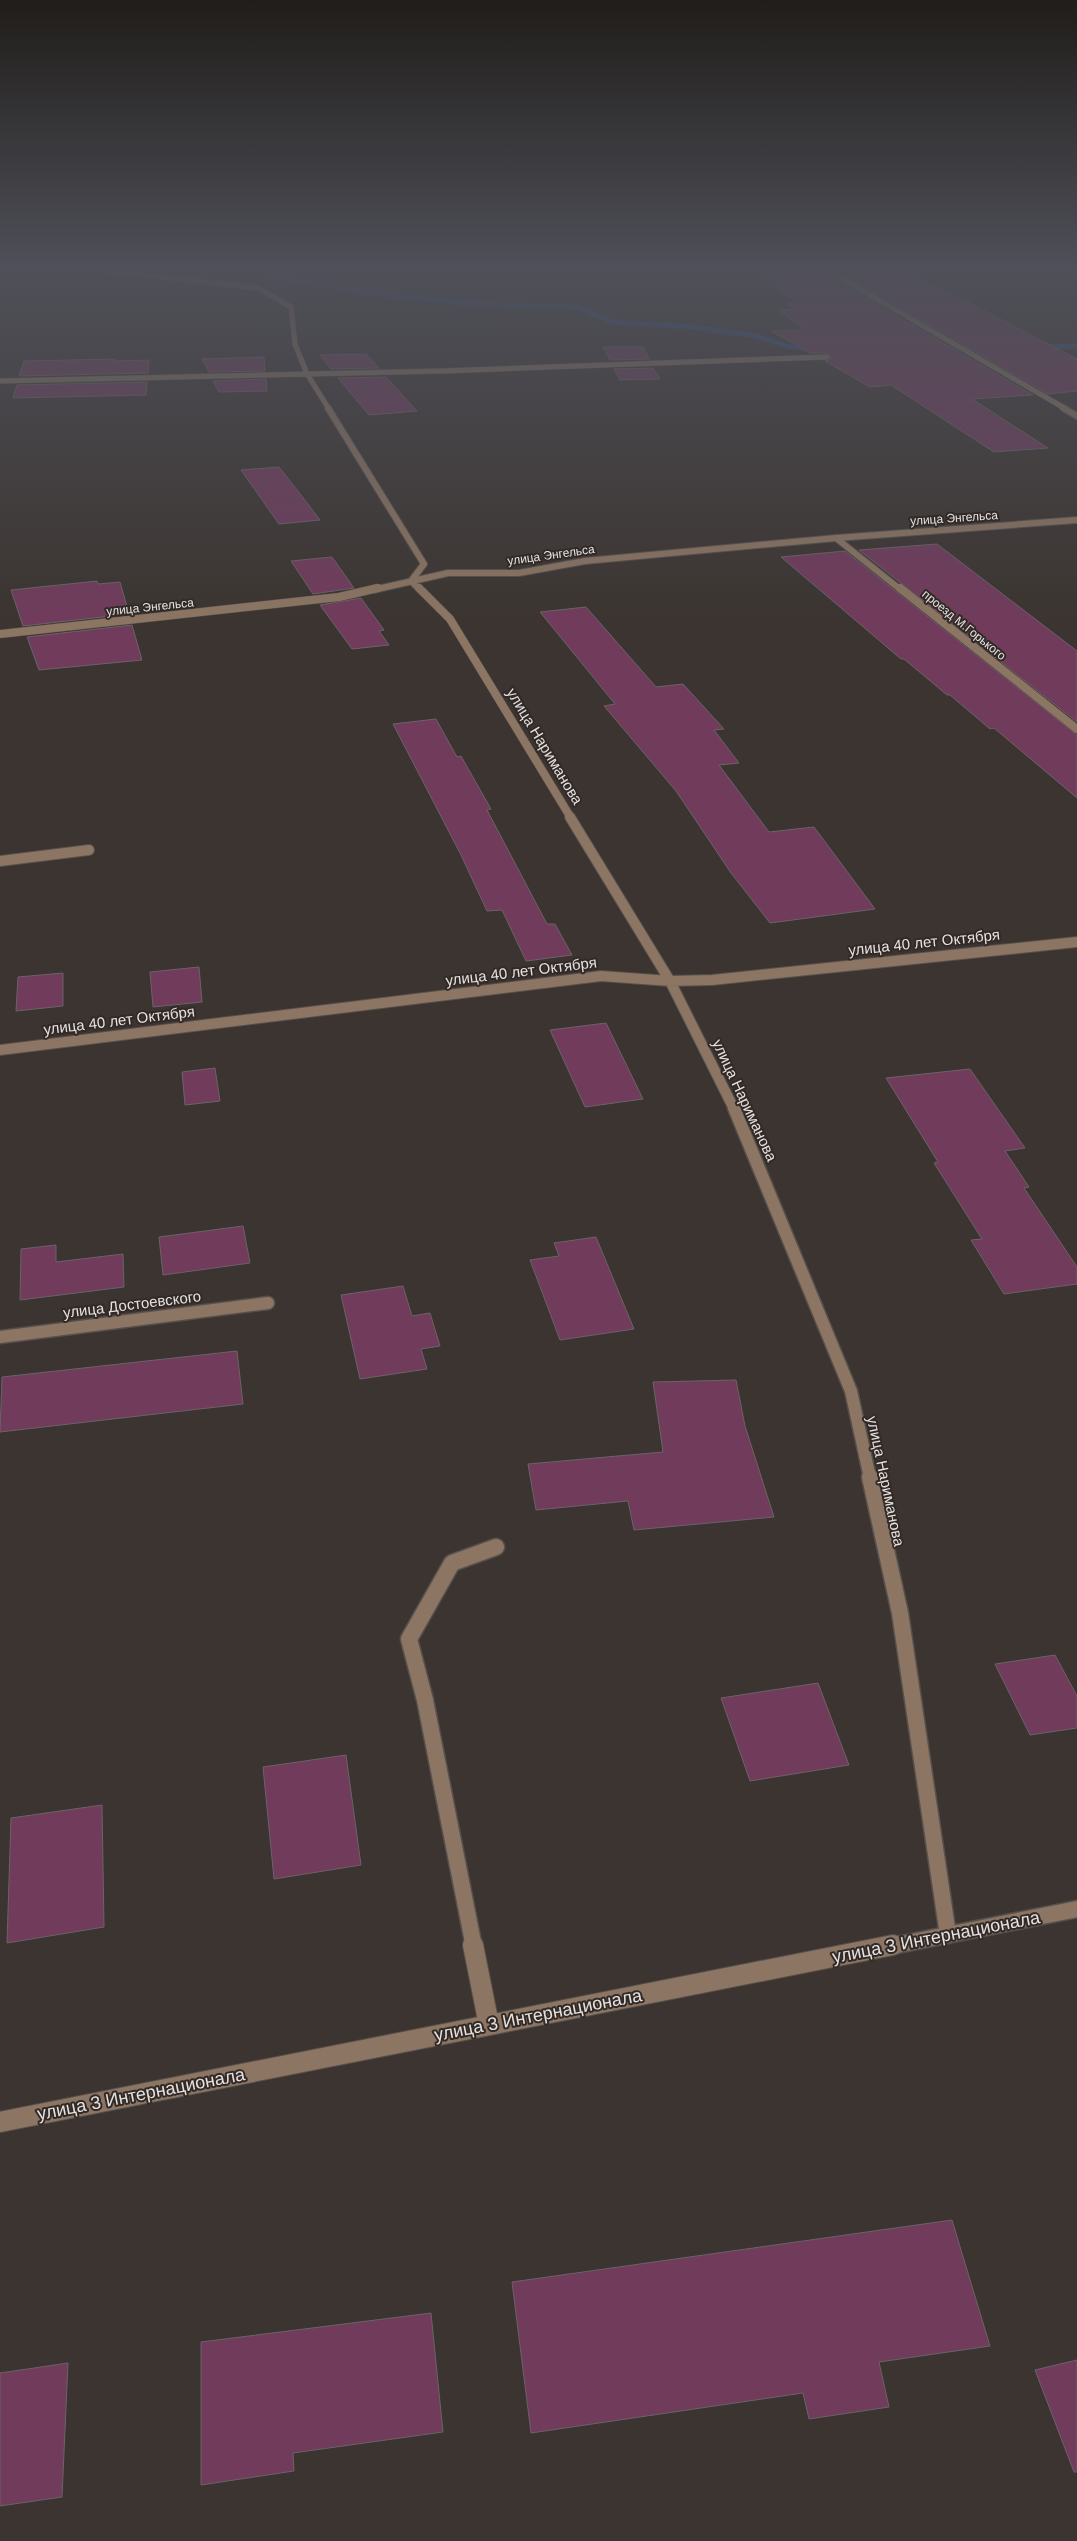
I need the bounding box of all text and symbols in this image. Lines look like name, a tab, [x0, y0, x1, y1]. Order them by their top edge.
street label: улица Энгельса	[910, 508, 999, 528]
street label: улица Энгельса	[507, 542, 596, 568]
street label: проезд М.Горького	[919, 587, 1009, 663]
street label: улица Энгельса	[106, 595, 195, 619]
street label: улица Нариманова	[504, 685, 587, 808]
street label: улица 40 лет Октября	[847, 926, 1001, 958]
street label: улица 40 лет Октября	[444, 953, 598, 989]
street label: улица 40 лет Октября	[42, 1002, 196, 1038]
street label: улица Нариманова	[709, 1036, 781, 1164]
street label: улица Достоевского	[62, 1287, 202, 1321]
street label: улица Нариманова	[864, 1414, 908, 1548]
street label: улица 3 Интернационала	[830, 1907, 1043, 1967]
street label: улица 3 Интернационала	[432, 1985, 645, 2045]
street label: улица 3 Интернационала	[35, 2064, 248, 2124]

